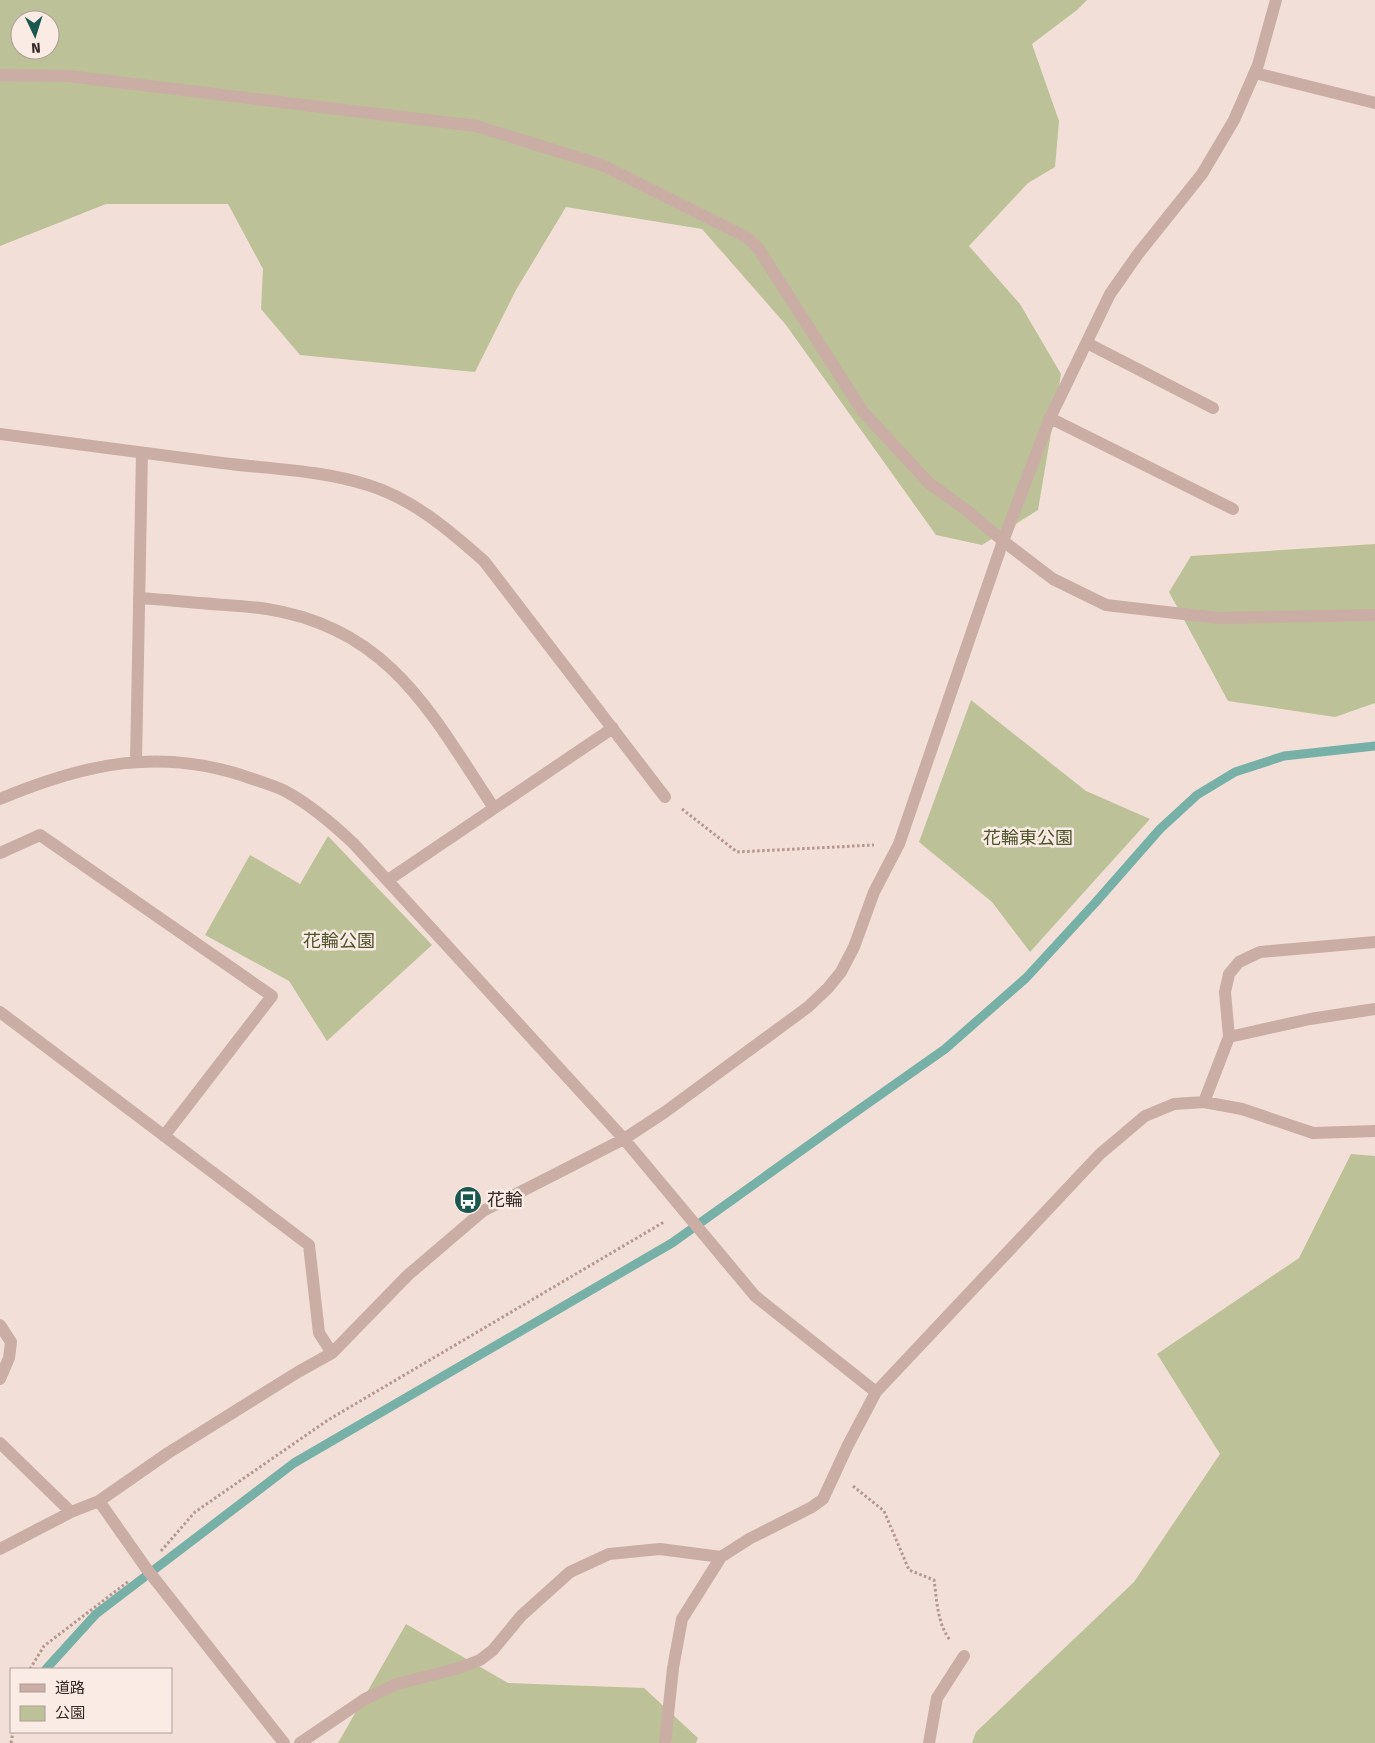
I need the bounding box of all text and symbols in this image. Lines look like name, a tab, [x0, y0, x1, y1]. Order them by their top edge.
north arrow	[10, 10, 60, 60]
text: N	[31, 39, 41, 56]
park label: 花輪東公園	[983, 827, 1073, 849]
park label: 花輪公園	[303, 930, 375, 952]
bus stop icon: 花輪	[453, 1185, 483, 1215]
place label: 花輪	[487, 1189, 523, 1211]
legend	[10, 1668, 172, 1733]
text: 道路	[55, 1679, 85, 1697]
text: 公園	[55, 1704, 85, 1722]

